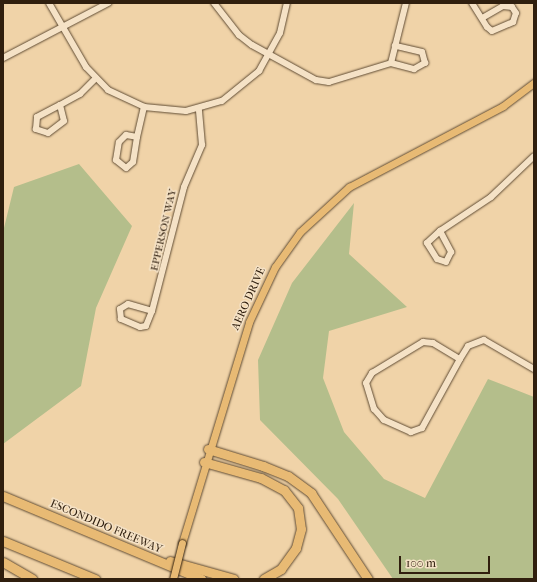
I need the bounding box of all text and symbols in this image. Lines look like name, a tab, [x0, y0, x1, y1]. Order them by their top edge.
street label: EPPERSON WAY	[148, 188, 180, 272]
street label: AERO DRIVE	[229, 266, 269, 332]
street label: ESCONDIDO FREEWAY	[48, 497, 164, 557]
scale bar	[401, 548, 492, 574]
text: 100 m	[406, 556, 436, 570]

